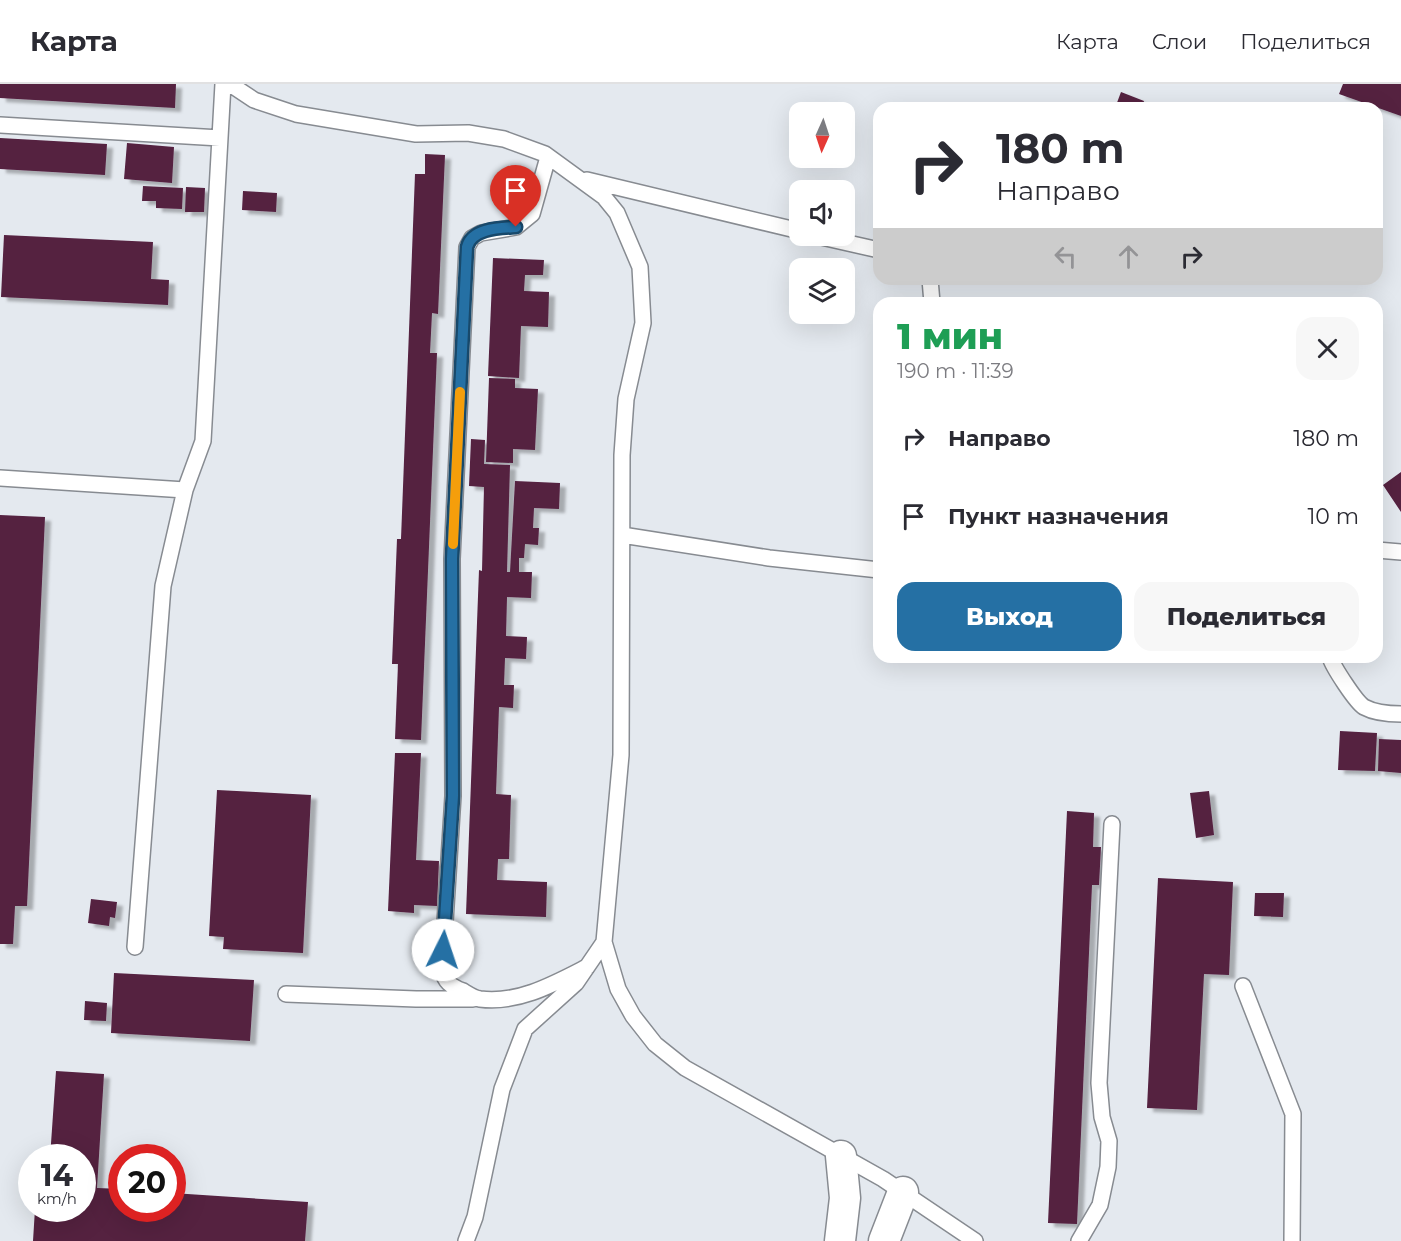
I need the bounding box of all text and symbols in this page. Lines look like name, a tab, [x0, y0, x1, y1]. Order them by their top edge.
text: Карта	[30, 24, 118, 58]
text: Карта	[1056, 29, 1119, 54]
text: Слои	[1152, 29, 1207, 54]
text: Поделиться	[1240, 29, 1371, 54]
north arrow	[789, 102, 855, 168]
map controls	[789, 102, 855, 324]
text: 180 m	[996, 122, 1125, 174]
icon: right	[897, 126, 975, 204]
pin	[490, 165, 541, 227]
icon: arrive	[499, 174, 532, 207]
text: Направо	[996, 174, 1120, 207]
button: sound	[789, 180, 855, 246]
icon: left	[1049, 240, 1082, 273]
icon: ahead	[1112, 240, 1145, 273]
icon: right	[1175, 240, 1208, 273]
button: layers	[789, 258, 855, 324]
text: 1 мин	[897, 314, 1003, 358]
button: close	[1296, 317, 1359, 380]
text: 190 m · 11:39	[897, 359, 1014, 383]
icon: right	[897, 422, 930, 455]
text: Направо	[948, 425, 1051, 452]
text: 180 m	[1293, 425, 1359, 452]
icon: arrive	[897, 500, 930, 533]
text: Пункт назначения	[948, 503, 1169, 530]
text: 10 m	[1307, 503, 1359, 530]
button: Выход	[897, 582, 1122, 651]
button: Поделиться	[1134, 582, 1359, 651]
position arrow	[411, 918, 475, 982]
speed limit sign: 20	[108, 1144, 186, 1222]
text: 14	[41, 1157, 73, 1194]
text: km/h	[37, 1189, 77, 1208]

